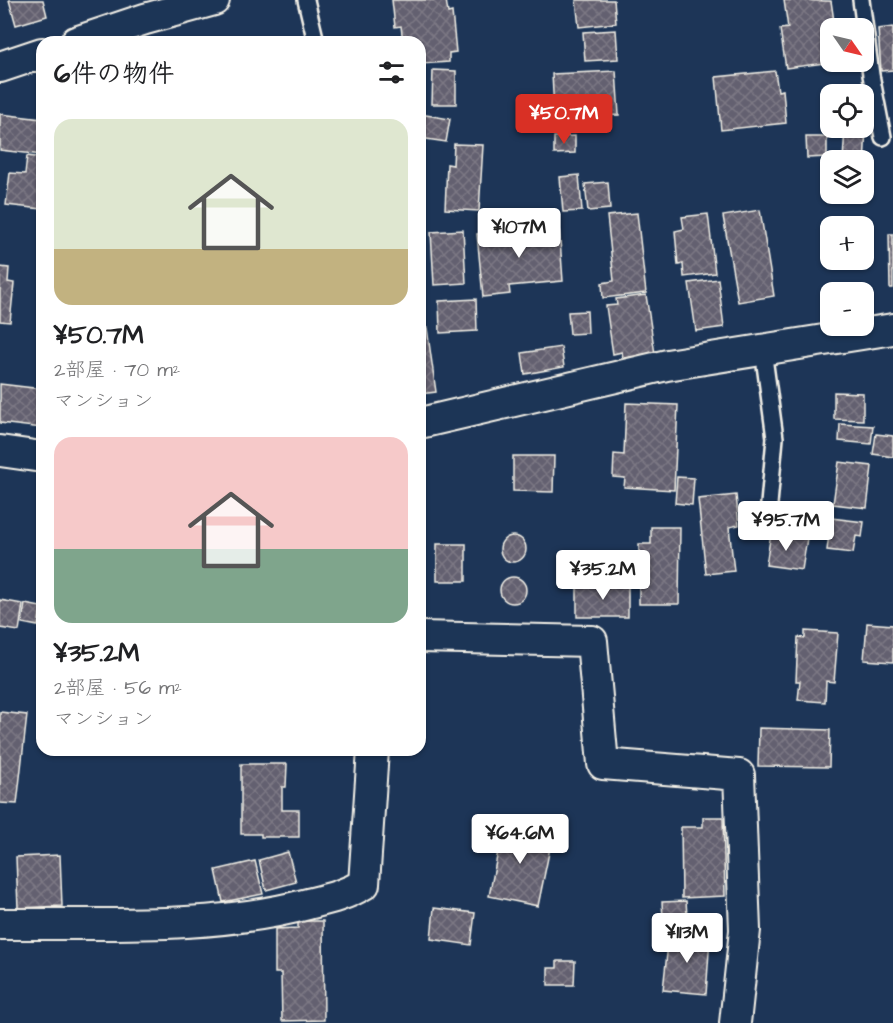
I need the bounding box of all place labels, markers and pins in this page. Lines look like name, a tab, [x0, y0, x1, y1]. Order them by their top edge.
pin: ¥50.7M	[515, 94, 613, 145]
pin: ¥107M	[477, 208, 561, 259]
pin: ¥95.7M	[737, 501, 835, 552]
pin: ¥35.2M	[554, 550, 652, 601]
pin: ¥64.6M	[471, 814, 569, 865]
pin: ¥113M	[645, 913, 729, 964]

